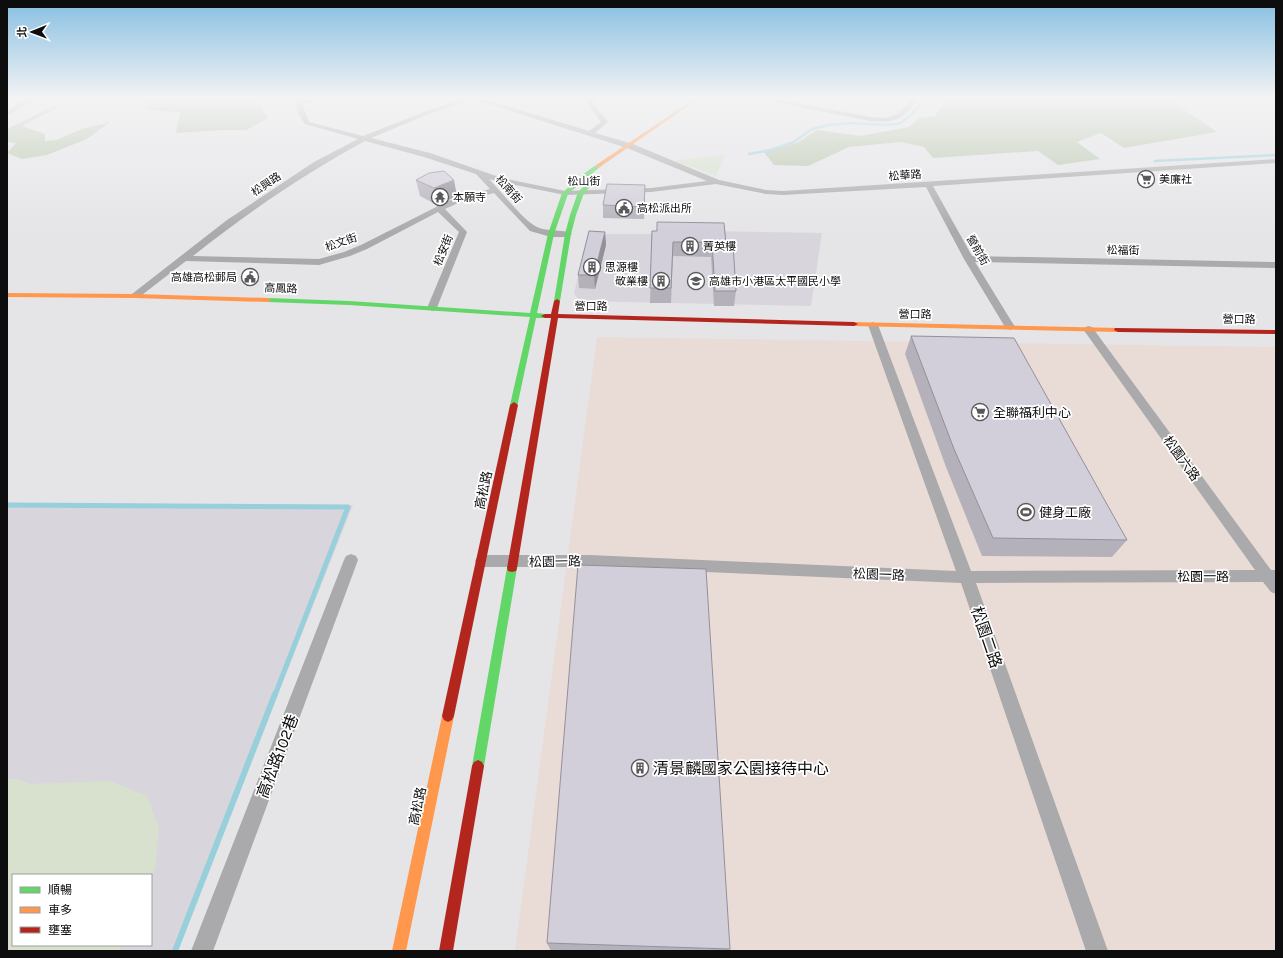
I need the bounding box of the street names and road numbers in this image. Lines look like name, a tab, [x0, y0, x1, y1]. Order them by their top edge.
street label: 松華路	[888, 168, 922, 183]
street label: 松興路	[249, 170, 284, 199]
street label: 松南街	[493, 173, 524, 206]
street label: 松山街	[567, 175, 601, 188]
street label: 松文街	[323, 231, 359, 254]
street label: 松安街	[431, 232, 456, 268]
street label: 營前街	[964, 233, 991, 268]
street label: 松福街	[1106, 244, 1140, 257]
street label: 高鳳路	[264, 281, 298, 296]
street label: 營口路	[574, 300, 608, 313]
street label: 營口路	[898, 308, 932, 321]
street label: 營口路	[1222, 313, 1256, 326]
street label: 松園六路	[1160, 433, 1203, 484]
street label: 高松路	[472, 469, 495, 511]
street label: 松園一路	[529, 554, 581, 569]
street label: 松園一路	[853, 566, 905, 583]
street label: 松園一路	[1177, 569, 1229, 584]
street label: 松園二路	[967, 604, 1006, 671]
street label: 高松路102巷	[253, 712, 302, 801]
street label: 高松路	[406, 785, 429, 827]

